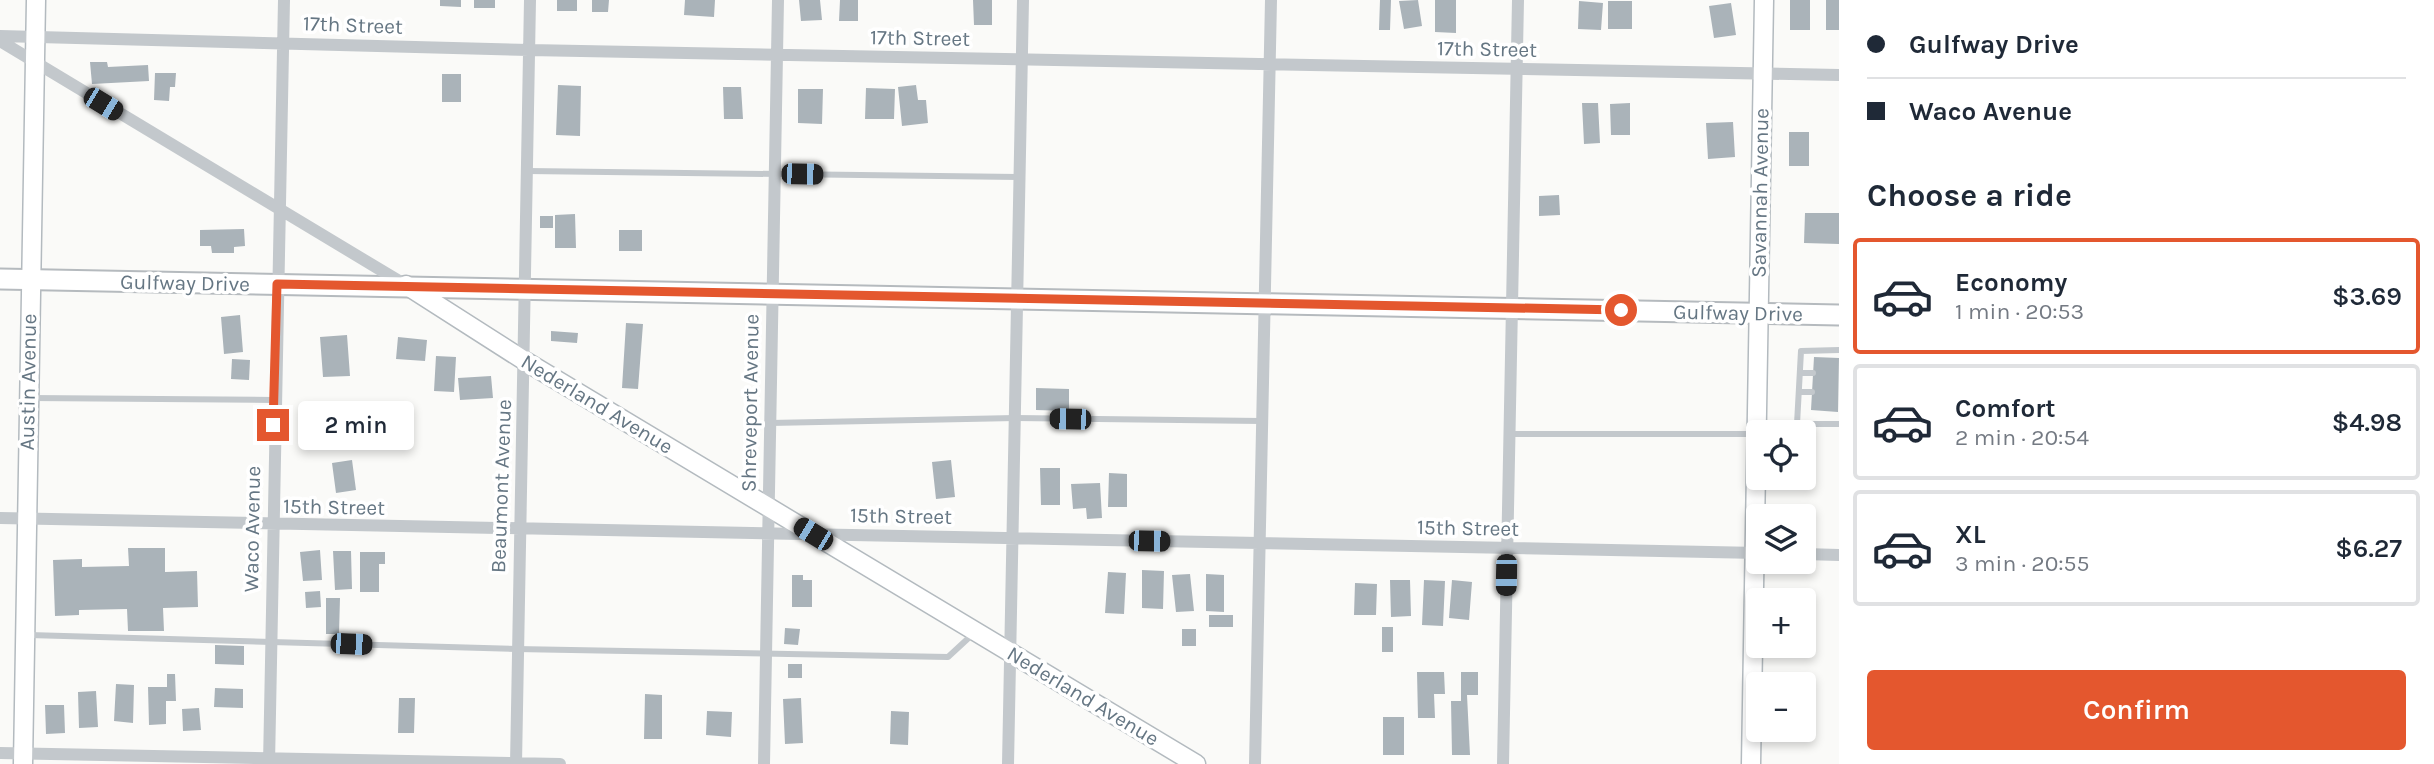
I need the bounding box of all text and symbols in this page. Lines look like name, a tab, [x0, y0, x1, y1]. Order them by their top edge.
street label: 17th Street	[303, 11, 403, 39]
street label: 17th Street	[870, 25, 970, 51]
text: Gulfway Drive	[1909, 29, 2079, 60]
street label: 17th Street	[1437, 36, 1537, 62]
car	[80, 84, 127, 124]
text: Waco Avenue	[1909, 96, 2072, 127]
street label: Savannah Avenue	[1747, 108, 1773, 278]
car	[781, 163, 824, 185]
text: Choose a ride	[1867, 177, 2072, 214]
icon: car	[1871, 265, 1934, 328]
text: Economy	[1955, 267, 2067, 298]
street label: Gulfway Drive	[120, 270, 250, 296]
text: $3.69	[2332, 281, 2402, 312]
route start	[1605, 294, 1637, 326]
text: 1 min · 20:53	[1955, 298, 2084, 325]
street label: Gulfway Drive	[1673, 300, 1803, 326]
street label: Austin Avenue	[15, 313, 41, 451]
street label: Shreveport Avenue	[736, 314, 764, 492]
street label: Nederland Avenue	[517, 349, 677, 459]
icon: car	[1871, 391, 1934, 454]
text: Comfort	[1955, 393, 2056, 424]
street label: Beaumont Avenue	[486, 399, 516, 573]
callout: 2 min	[298, 400, 413, 450]
text: $4.98	[2332, 407, 2402, 438]
car	[1049, 408, 1092, 430]
route end	[257, 409, 289, 441]
text: 2 min	[325, 412, 387, 439]
map controls	[1746, 420, 1816, 742]
button: locate	[1746, 420, 1816, 490]
text: 2 min · 20:54	[1955, 424, 2089, 451]
street label: Waco Avenue	[239, 466, 265, 592]
street label: 15th Street	[283, 494, 385, 520]
street label: 15th Street	[850, 503, 952, 529]
button: layers	[1746, 504, 1816, 574]
car	[790, 514, 837, 554]
street label: 15th Street	[1417, 515, 1519, 541]
icon: car	[1871, 517, 1934, 580]
text: XL	[1955, 519, 1986, 550]
car	[1128, 530, 1171, 552]
text: $6.27	[2335, 533, 2402, 564]
text: 3 min · 20:55	[1955, 550, 2090, 577]
car	[1496, 554, 1517, 596]
button: +	[1746, 588, 1816, 658]
car	[330, 633, 373, 655]
street label: Nederland Avenue	[1003, 641, 1163, 751]
button: Confirm	[1867, 670, 2406, 750]
button: −	[1746, 672, 1816, 742]

